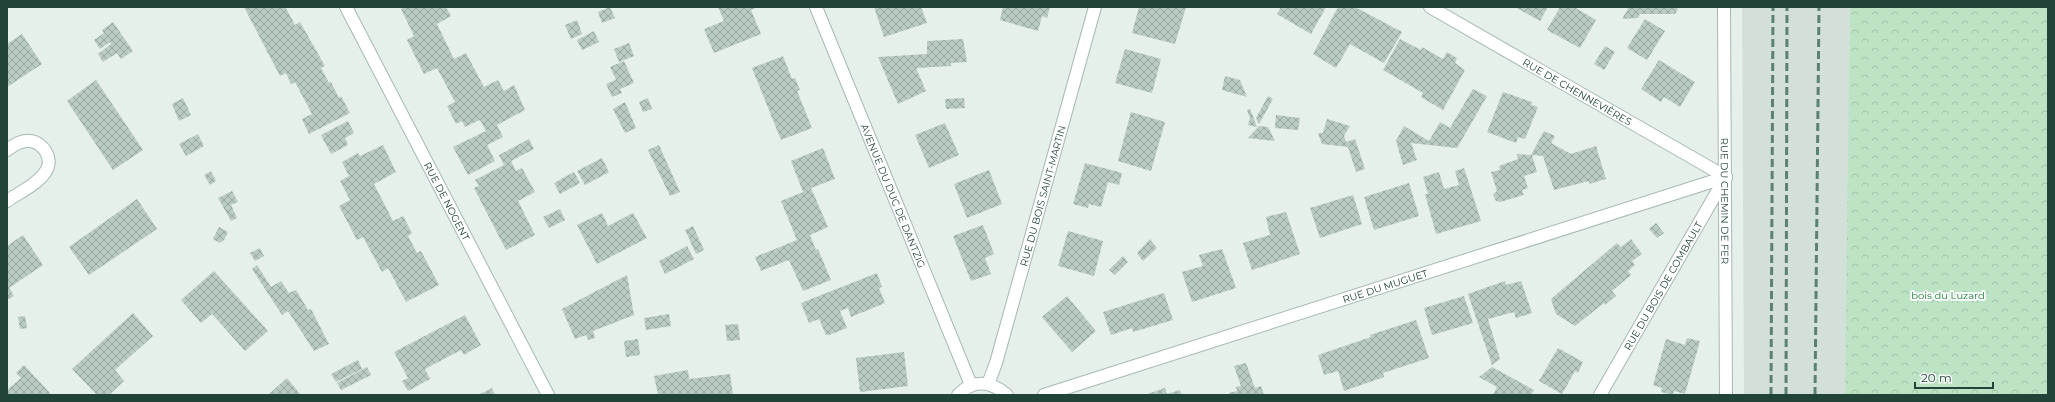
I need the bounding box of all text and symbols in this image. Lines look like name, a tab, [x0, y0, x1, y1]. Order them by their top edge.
street label: RUE DE CHENNEVIÈRES	[1520, 56, 1634, 129]
street label: AVENUE DU DUC DE DANTZIG	[858, 122, 928, 270]
street label: RUE DU BOIS SAINT-MARTIN	[1017, 124, 1069, 268]
street label: RUE DU CHEMIN DE FER	[1718, 138, 1731, 264]
street label: RUE DE NOGENT	[421, 160, 473, 243]
street label: RUE DU BOIS DE COMBAULT	[1621, 219, 1706, 353]
street label: RUE DU MUGUET	[1341, 267, 1430, 306]
park label: bois du Luzard	[1911, 289, 1985, 302]
scale bar	[1915, 364, 1993, 390]
text: 20 m	[1921, 370, 1952, 385]

